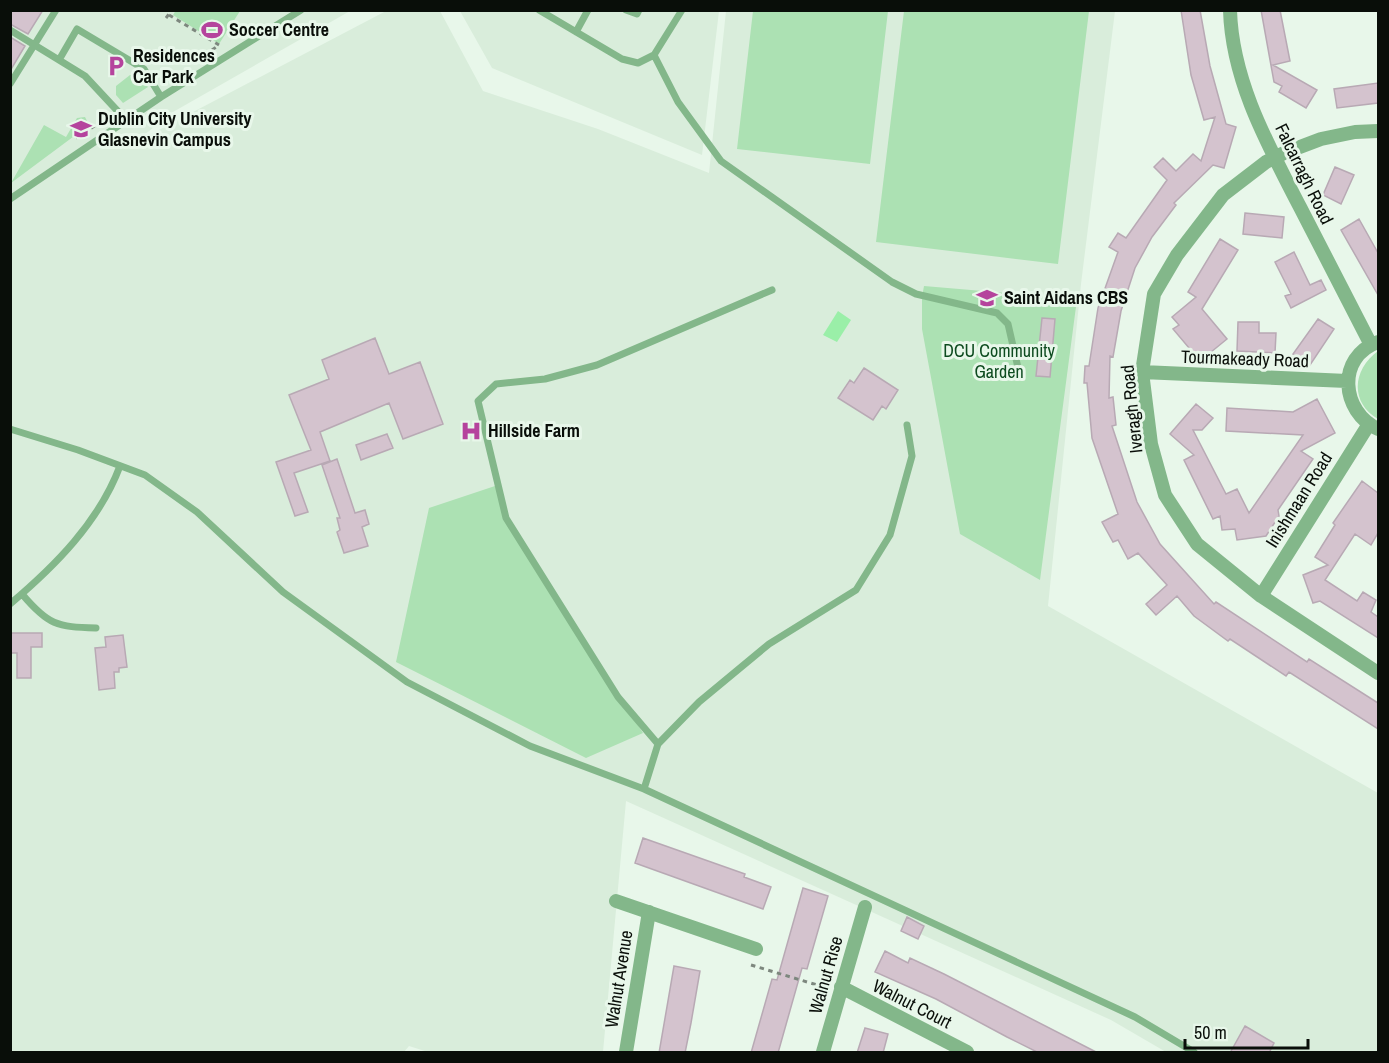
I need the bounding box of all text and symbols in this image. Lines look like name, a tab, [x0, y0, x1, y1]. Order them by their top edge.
place label: Soccer Centre	[229, 17, 329, 42]
sports icon: Soccer Centre	[200, 18, 224, 42]
place label: Residences Car Park	[133, 43, 215, 89]
parking icon: Residences Car Park	[104, 54, 128, 78]
place label: Dublin City University Glasnevin Campus	[98, 106, 252, 152]
school or university icon: Dublin City University Glasnevin Campus	[69, 117, 93, 141]
street label: Falcarragh Road	[1269, 119, 1340, 228]
place label: Saint Aidans CBS	[1004, 285, 1128, 310]
school or university icon: Saint Aidans CBS	[975, 286, 999, 310]
park label: DCU Community Garden	[943, 338, 1055, 384]
street label: Tourmakeady Road	[1181, 344, 1309, 373]
street label: Iveragh Road	[1114, 364, 1149, 454]
place label: Hillside Farm	[488, 418, 580, 443]
hospital icon: Hillside Farm	[459, 419, 483, 443]
street label: Inishmaan Road	[1259, 447, 1338, 552]
street label: Walnut Avenue	[598, 928, 639, 1030]
street label: Walnut Rise	[802, 933, 849, 1017]
street label: Walnut Court	[868, 973, 956, 1034]
scale bar	[1185, 1012, 1308, 1050]
text: 50 m	[1194, 1020, 1227, 1045]

